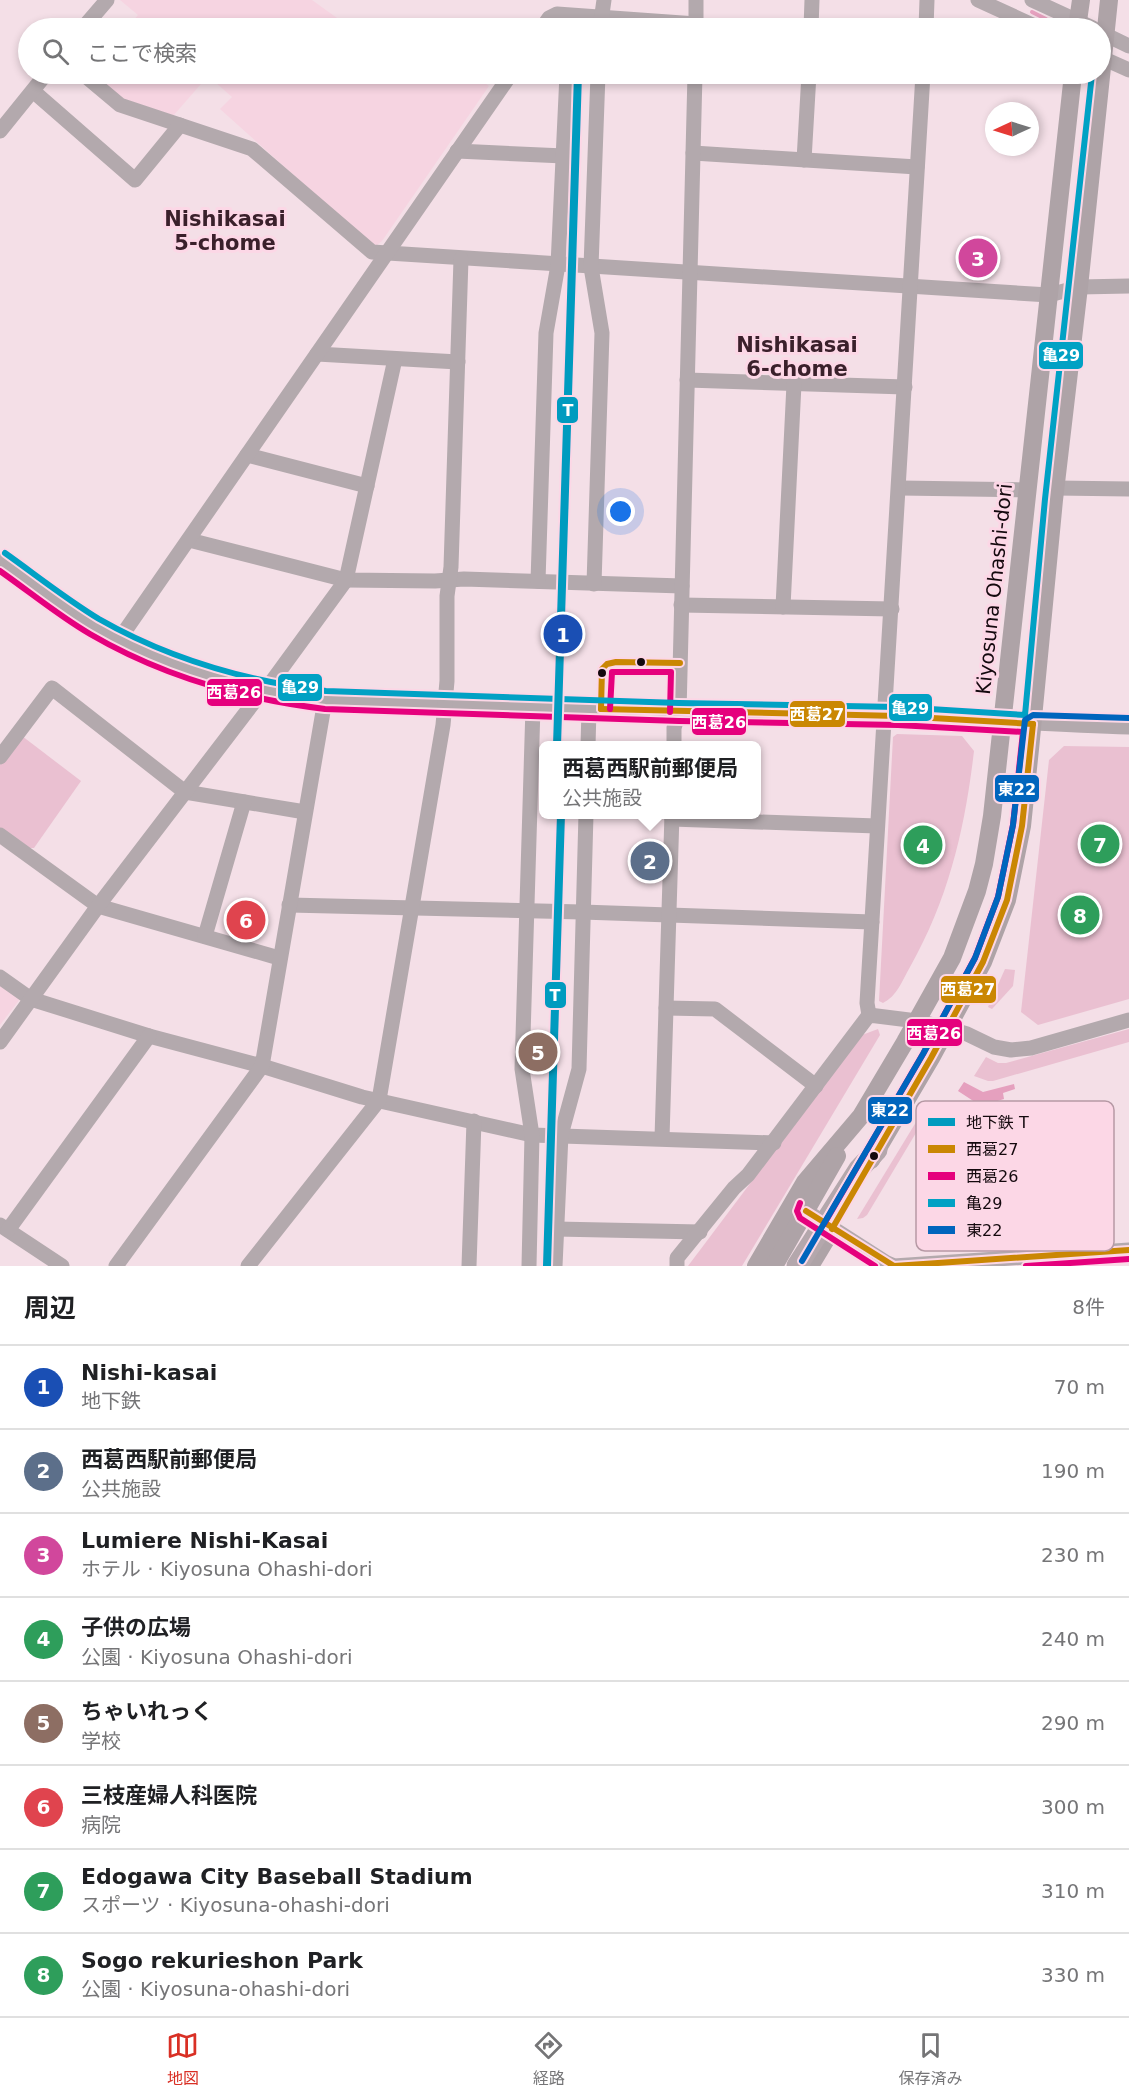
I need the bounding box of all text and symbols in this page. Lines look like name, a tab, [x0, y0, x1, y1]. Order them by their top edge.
search box	[18, 18, 1111, 84]
icon: search	[39, 35, 72, 68]
text: ここで検索	[87, 41, 197, 66]
north arrow	[985, 102, 1039, 156]
district label: Nishikasai 5-chome	[164, 207, 286, 255]
pin: 3	[958, 236, 998, 280]
district label: Nishikasai 6-chome	[736, 333, 858, 381]
line badge: 亀29	[1038, 341, 1084, 370]
text: 亀29	[1042, 346, 1080, 365]
line badge: T	[556, 396, 579, 424]
text: T	[563, 401, 574, 420]
street label: Kiyosuna Ohashi-dori	[971, 482, 1017, 696]
your location	[606, 497, 635, 526]
pin: 1	[544, 612, 582, 656]
unlabelled marker	[635, 656, 647, 668]
unlabelled marker	[596, 667, 608, 679]
line badge: 亀29	[277, 673, 323, 702]
line badge: 西葛26	[206, 678, 263, 707]
text: 亀29	[281, 678, 319, 697]
text: 西葛26	[207, 683, 261, 702]
line badge: 亀29	[888, 693, 933, 722]
text: 亀29	[891, 699, 929, 718]
line badge: 西葛27	[789, 700, 846, 728]
text: 西葛27	[790, 705, 844, 724]
line badge: 西葛26	[691, 707, 747, 736]
text: 西葛26	[692, 713, 746, 732]
popup	[539, 741, 761, 819]
text: 西葛西駅前郵便局	[562, 756, 738, 781]
line badge: 東22	[994, 774, 1040, 803]
text: 東22	[998, 780, 1036, 799]
text: 公共施設	[562, 786, 642, 810]
pin: 4	[904, 822, 942, 868]
pin: 7	[1080, 822, 1120, 866]
pin: 2	[630, 838, 670, 884]
pin: 8	[1060, 892, 1100, 938]
pin: 6	[226, 898, 266, 942]
line badge: 西葛27	[940, 975, 997, 1004]
text: 西葛27	[941, 980, 995, 999]
line badge: T	[544, 981, 567, 1009]
text: T	[550, 986, 561, 1005]
line badge: 西葛26	[906, 1018, 963, 1047]
text: 西葛26	[907, 1024, 961, 1043]
pin: 5	[518, 1030, 558, 1074]
line badge: 東22	[867, 1096, 913, 1125]
text: 東22	[871, 1101, 909, 1120]
legend	[916, 1101, 1114, 1251]
text: 地下鉄 T	[966, 1113, 1029, 1132]
text: 西葛27	[966, 1140, 1018, 1159]
unlabelled marker	[868, 1150, 880, 1162]
text: 西葛26	[966, 1167, 1018, 1186]
text: 亀29	[966, 1194, 1002, 1213]
text: 東22	[966, 1221, 1002, 1240]
text: 周辺	[24, 1293, 76, 1323]
text: 8件	[1072, 1295, 1105, 1319]
text: Nishi-kasai	[81, 1360, 217, 1385]
text: 1	[37, 1375, 50, 1399]
text: 70 m	[1054, 1375, 1105, 1399]
text: 地下鉄	[81, 1389, 141, 1413]
text: 西葛西駅前郵便局	[81, 1447, 257, 1472]
text: 2	[37, 1459, 50, 1483]
text: 190 m	[1041, 1459, 1105, 1483]
text: 公共施設	[81, 1477, 161, 1501]
text: Lumiere Nishi-Kasai	[81, 1528, 328, 1553]
text: 3	[37, 1543, 50, 1567]
text: 230 m	[1041, 1543, 1105, 1567]
text: ホテル · Kiyosuna Ohashi-dori	[81, 1557, 372, 1581]
text: 子供の広場	[81, 1615, 191, 1640]
text: 4	[37, 1627, 50, 1651]
text: 240 m	[1041, 1627, 1105, 1651]
text: 公園 · Kiyosuna Ohashi-dori	[81, 1645, 352, 1669]
text: ちゃいれっく	[81, 1699, 213, 1724]
text: 5	[37, 1711, 50, 1735]
text: 290 m	[1041, 1711, 1105, 1735]
text: 学校	[81, 1729, 121, 1753]
text: 三枝産婦人科医院	[81, 1783, 257, 1808]
text: 6	[37, 1795, 50, 1819]
text: 300 m	[1041, 1795, 1105, 1819]
text: 病院	[81, 1813, 121, 1837]
text: Edogawa City Baseball Stadium	[81, 1864, 473, 1889]
text: 7	[37, 1879, 50, 1903]
text: 310 m	[1041, 1879, 1105, 1903]
text: スポーツ · Kiyosuna-ohashi-dori	[81, 1893, 390, 1917]
text: Sogo rekurieshon Park	[81, 1948, 363, 1973]
text: 8	[37, 1963, 50, 1987]
text: 330 m	[1041, 1963, 1105, 1987]
text: 公園 · Kiyosuna-ohashi-dori	[81, 1977, 350, 2001]
tab: 地図	[166, 2029, 199, 2089]
tab: 経路	[532, 2029, 565, 2089]
tab: 保存済み	[898, 2029, 962, 2089]

